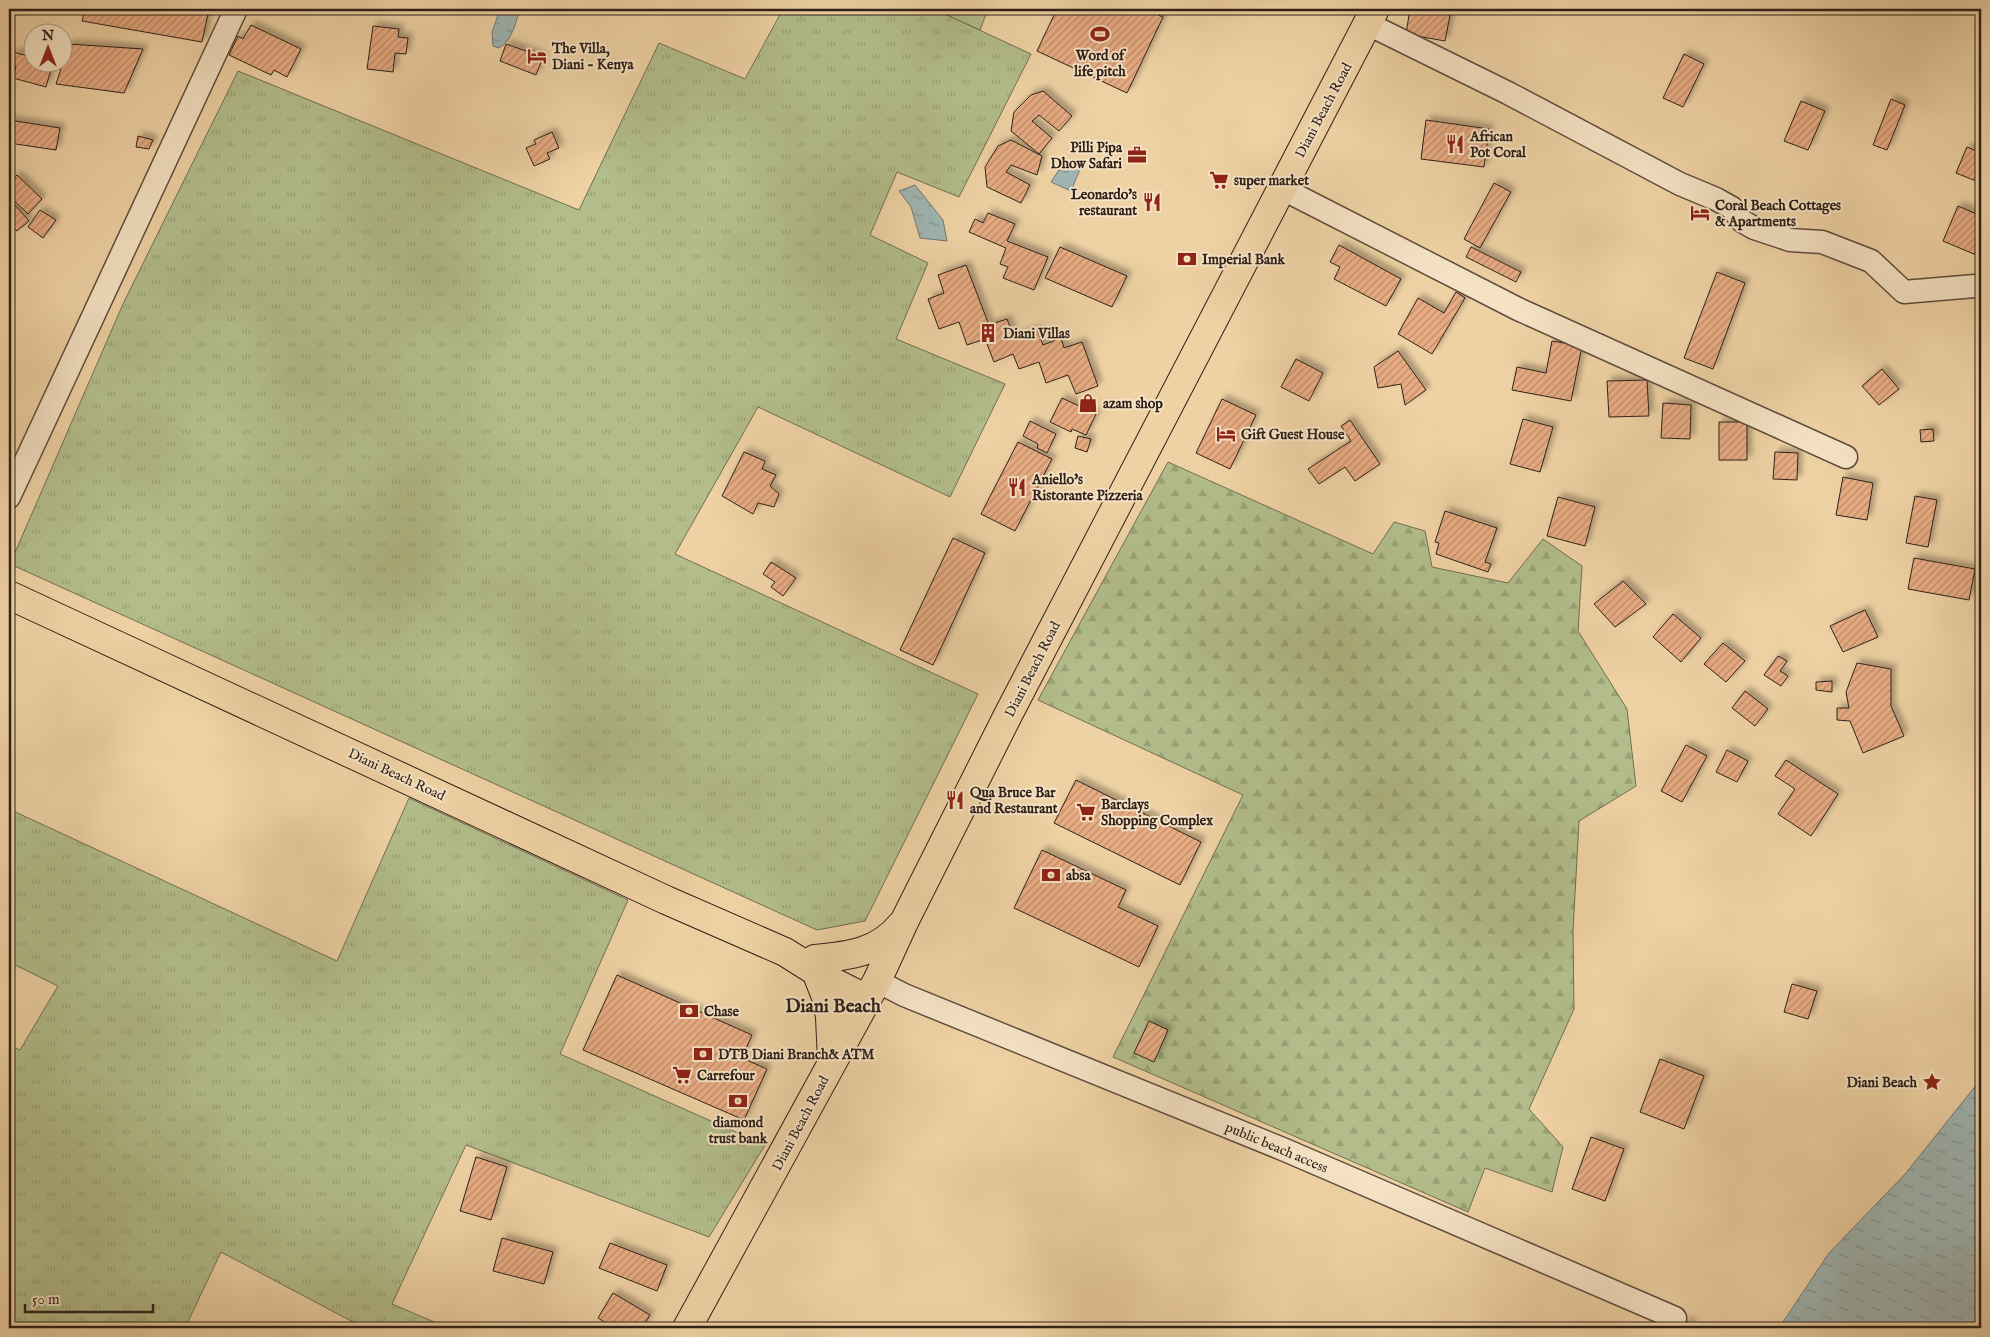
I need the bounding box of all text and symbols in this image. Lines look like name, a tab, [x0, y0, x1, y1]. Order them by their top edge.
north arrow	[22, 22, 72, 72]
sports icon: Word of life pitch	[1089, 23, 1111, 45]
text: N	[41, 27, 54, 45]
place label: The Villa, Diani - Kenya	[551, 40, 635, 74]
hotel icon: The Villa, Diani - Kenya	[526, 45, 548, 67]
place label: Word of life pitch	[1073, 47, 1127, 81]
street label: Diani Beach Road	[1291, 59, 1357, 161]
place label: African Pot Coral	[1469, 128, 1527, 162]
restaurant icon: African Pot Coral	[1444, 133, 1466, 155]
place label: Pilli Pipa Dhow Safari	[1050, 139, 1123, 173]
office icon: Pilli Pipa Dhow Safari	[1126, 144, 1148, 166]
supermarket icon: super market	[1208, 169, 1230, 191]
place label: super market	[1234, 172, 1309, 190]
place label: Leonardo's restaurant	[1071, 186, 1137, 220]
restaurant icon: Leonardo's restaurant	[1141, 191, 1163, 213]
place label: Coral Beach Cottages & Apartments	[1715, 197, 1841, 231]
hotel icon: Coral Beach Cottages & Apartments	[1689, 202, 1711, 224]
bank icon: Imperial Bank	[1176, 248, 1198, 270]
place label: Imperial Bank	[1202, 251, 1285, 269]
building icon: Diani Villas	[977, 322, 999, 344]
place label: Diani Villas	[1003, 325, 1070, 343]
shop icon: azam shop	[1077, 392, 1099, 414]
place label: azam shop	[1103, 395, 1163, 413]
hotel icon: Gift Guest House	[1215, 423, 1237, 445]
place label: Gift Guest House	[1241, 426, 1345, 444]
place label: Aniello's Ristorante Pizzeria	[1031, 471, 1144, 505]
restaurant icon: Aniello's Ristorante Pizzeria	[1006, 476, 1028, 498]
street label: Diani Beach Road	[1001, 618, 1065, 720]
street label: Diani Beach Road	[345, 745, 449, 806]
place label: Qua Bruce Bar and Restaurant	[970, 784, 1058, 818]
restaurant icon: Qua Bruce Bar and Restaurant	[944, 789, 966, 811]
place label: Barclays Shopping Complex	[1101, 796, 1213, 830]
supermarket icon: Barclays Shopping Complex	[1075, 801, 1097, 823]
bank icon: absa	[1040, 864, 1062, 886]
place label: absa	[1066, 867, 1091, 885]
district label: Diani Beach	[785, 995, 882, 1019]
bank icon: Chase	[678, 1000, 700, 1022]
place label: Chase	[704, 1003, 739, 1021]
bank icon: DTB Diani Branch& ATM	[692, 1043, 714, 1065]
place label: DTB Diani Branch& ATM	[718, 1046, 875, 1064]
supermarket icon: Carrefour	[671, 1064, 693, 1086]
place label: Carrefour	[697, 1067, 756, 1085]
place icon: Diani Beach	[1921, 1071, 1943, 1093]
street label: Diani Beach Road	[768, 1072, 834, 1174]
place label: Diani Beach	[1847, 1074, 1918, 1092]
bank icon: diamond trust bank	[727, 1090, 749, 1112]
place label: diamond trust bank	[708, 1114, 768, 1148]
street label: public beach access	[1223, 1118, 1331, 1178]
scale bar	[25, 1282, 152, 1314]
text: 50 m	[32, 1290, 60, 1309]

